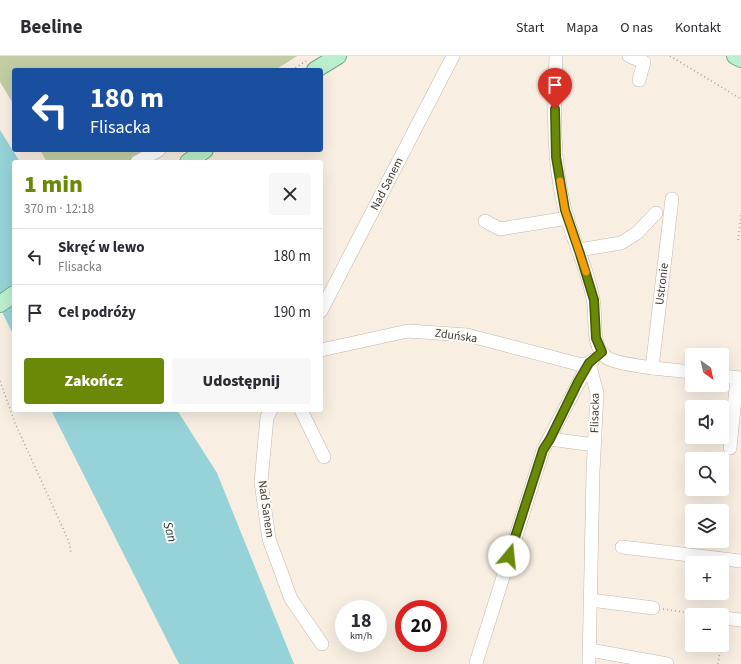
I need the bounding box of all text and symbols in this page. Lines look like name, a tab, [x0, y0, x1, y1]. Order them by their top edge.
text: Beeline	[20, 14, 83, 41]
text: Start	[516, 18, 544, 38]
text: Mapa	[566, 18, 598, 38]
text: O nas	[620, 18, 653, 38]
text: Kontakt	[675, 18, 721, 38]
pin	[538, 68, 572, 109]
icon: arrive	[544, 74, 566, 96]
text: 180 m	[90, 78, 164, 118]
icon: left	[24, 84, 76, 136]
text: Flisacka	[90, 115, 151, 140]
street label: Nad Sanem	[366, 154, 408, 214]
text: 1 min	[24, 167, 83, 202]
button: close	[269, 173, 311, 215]
text: 370 m · 12:18	[24, 200, 94, 218]
text: Skręć w lewo	[58, 237, 145, 258]
icon: left	[24, 246, 46, 268]
text: 180 m	[273, 246, 311, 267]
text: Flisacka	[58, 258, 102, 276]
street label: Ustronie	[651, 262, 673, 306]
icon: arrive	[24, 302, 46, 324]
text: Cel podróży	[58, 302, 136, 323]
text: 190 m	[273, 302, 311, 323]
street label: Zduńska	[434, 325, 478, 347]
north arrow	[685, 348, 729, 392]
map controls	[685, 348, 729, 652]
button: Zakończ	[24, 358, 164, 404]
button: Udostępnij	[172, 358, 311, 404]
street label: Flisacka	[586, 393, 604, 433]
button: sound	[685, 400, 729, 444]
button: search	[685, 452, 729, 496]
street label: Nad Sanem	[254, 479, 278, 539]
button: layers	[685, 504, 729, 548]
water label: San	[159, 520, 182, 544]
position arrow	[488, 535, 530, 577]
button: +	[685, 556, 729, 600]
speed limit sign: 20	[395, 600, 447, 652]
text: 18	[350, 607, 372, 635]
button: −	[685, 608, 729, 652]
text: km/h	[350, 629, 372, 643]

